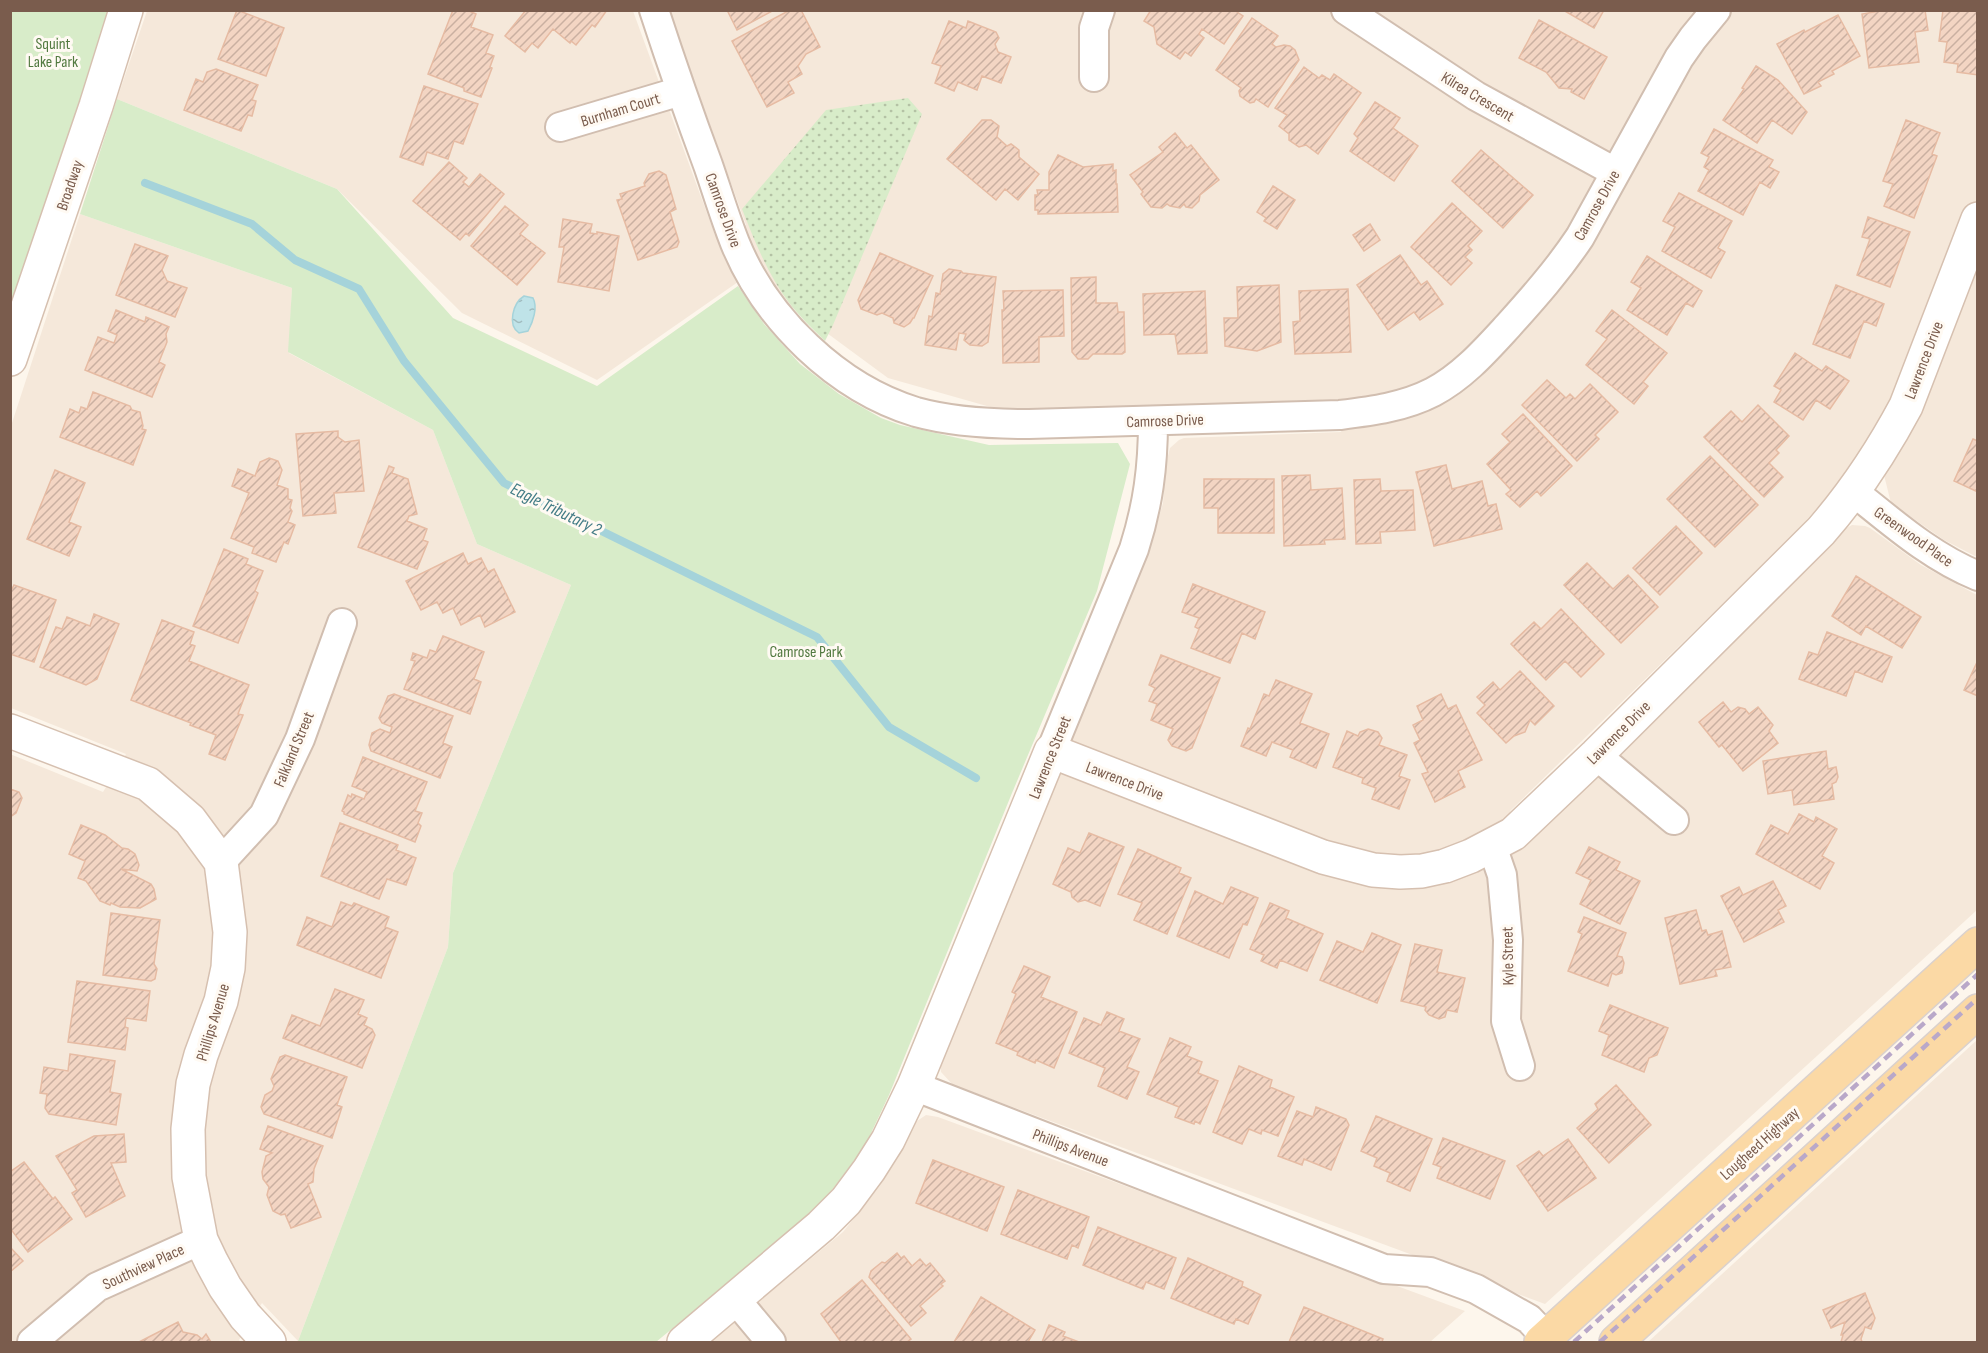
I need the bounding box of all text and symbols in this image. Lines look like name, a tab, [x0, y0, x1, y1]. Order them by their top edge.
park label: Squint Lake Park	[28, 35, 78, 72]
street label: Kilrea Crescent	[1437, 68, 1517, 126]
street label: Burnham Court	[579, 89, 662, 131]
street label: Broadway	[53, 158, 88, 213]
street label: Camrose Drive	[1570, 167, 1624, 244]
street label: Camrose Drive	[700, 171, 745, 250]
street label: Lawrence Drive	[1901, 319, 1948, 402]
street label: Camrose Drive	[1126, 411, 1204, 432]
water label: Eagle Tributary 2	[507, 478, 605, 541]
street label: Greenwood Place	[1870, 503, 1956, 571]
park label: Camrose Park	[769, 643, 843, 662]
street label: Lawrence Drive	[1583, 697, 1655, 769]
street label: Falkland Street	[270, 709, 319, 790]
street label: Lawrence Street	[1025, 713, 1076, 802]
street label: Lawrence Drive	[1083, 758, 1166, 805]
street label: Kyle Street	[1498, 926, 1519, 986]
street label: Phillips Avenue	[193, 981, 234, 1063]
street label: Lougheed Highway	[1717, 1104, 1803, 1185]
street label: Phillips Avenue	[1030, 1125, 1111, 1172]
street label: Southview Place	[100, 1240, 187, 1294]

